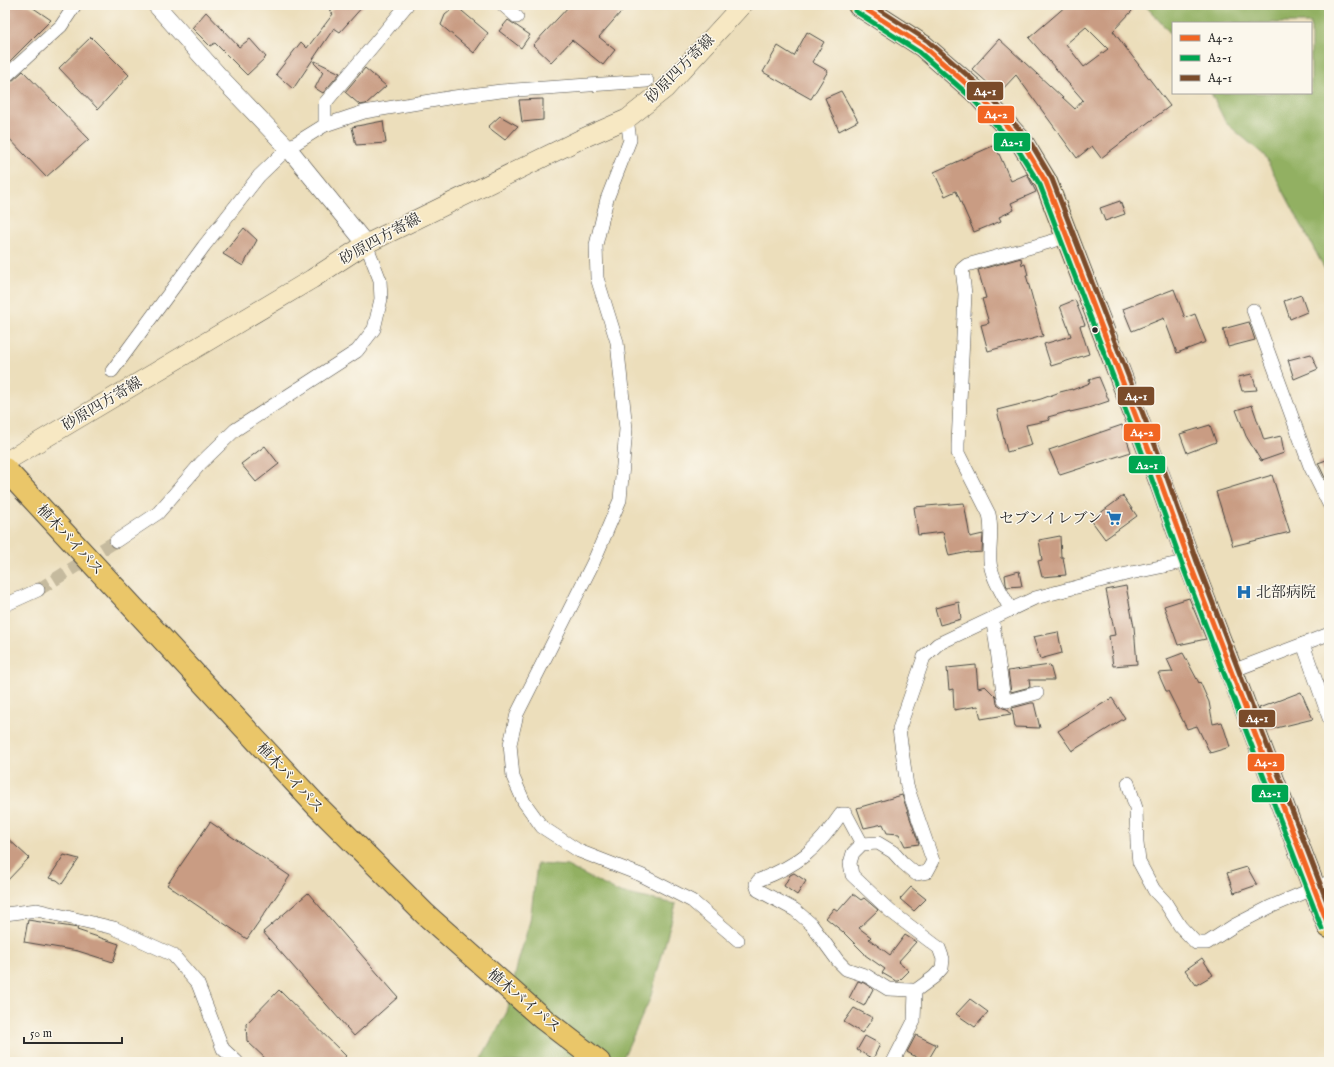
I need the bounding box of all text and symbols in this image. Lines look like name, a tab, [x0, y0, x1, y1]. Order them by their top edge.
legend	[1172, 22, 1312, 94]
street label: 砂原四方寄線	[641, 30, 719, 108]
text: A4-2	[1207, 31, 1234, 46]
text: A2-1	[1207, 51, 1232, 66]
text: A4-1	[1207, 71, 1232, 86]
line badge: A4-1	[966, 81, 1004, 101]
text: A4-1	[973, 85, 996, 99]
line badge: A4-2	[977, 105, 1015, 124]
text: A4-2	[983, 108, 1008, 122]
line badge: A2-1	[993, 132, 1031, 152]
text: A2-1	[1000, 136, 1023, 150]
street label: 砂原四方寄線	[336, 209, 424, 269]
unlabelled marker	[1090, 325, 1100, 335]
street label: 砂原四方寄線	[59, 373, 145, 435]
line badge: A4-1	[1117, 386, 1155, 406]
text: A4-1	[1124, 390, 1147, 404]
line badge: A4-2	[1123, 423, 1161, 442]
text: A4-2	[1129, 426, 1154, 440]
line badge: A2-1	[1128, 455, 1166, 474]
text: A2-1	[1135, 459, 1158, 473]
street label: 植木バイパス	[32, 501, 108, 579]
place label: セブンイレブン	[999, 509, 1102, 528]
supermarket icon: セブンイレブン	[1105, 509, 1123, 527]
hospital icon: 北部病院	[1235, 583, 1253, 601]
place label: 北部病院	[1256, 583, 1316, 602]
line badge: A4-1	[1238, 709, 1276, 728]
text: A4-1	[1245, 712, 1268, 726]
street label: 植木バイパス	[252, 739, 328, 817]
line badge: A4-2	[1247, 753, 1285, 772]
text: A4-2	[1253, 756, 1278, 770]
line badge: A2-1	[1251, 784, 1289, 803]
text: A2-1	[1258, 787, 1281, 801]
street label: 植木バイパス	[484, 965, 564, 1037]
scale bar	[24, 1019, 122, 1045]
text: 50 m	[30, 1026, 52, 1041]

